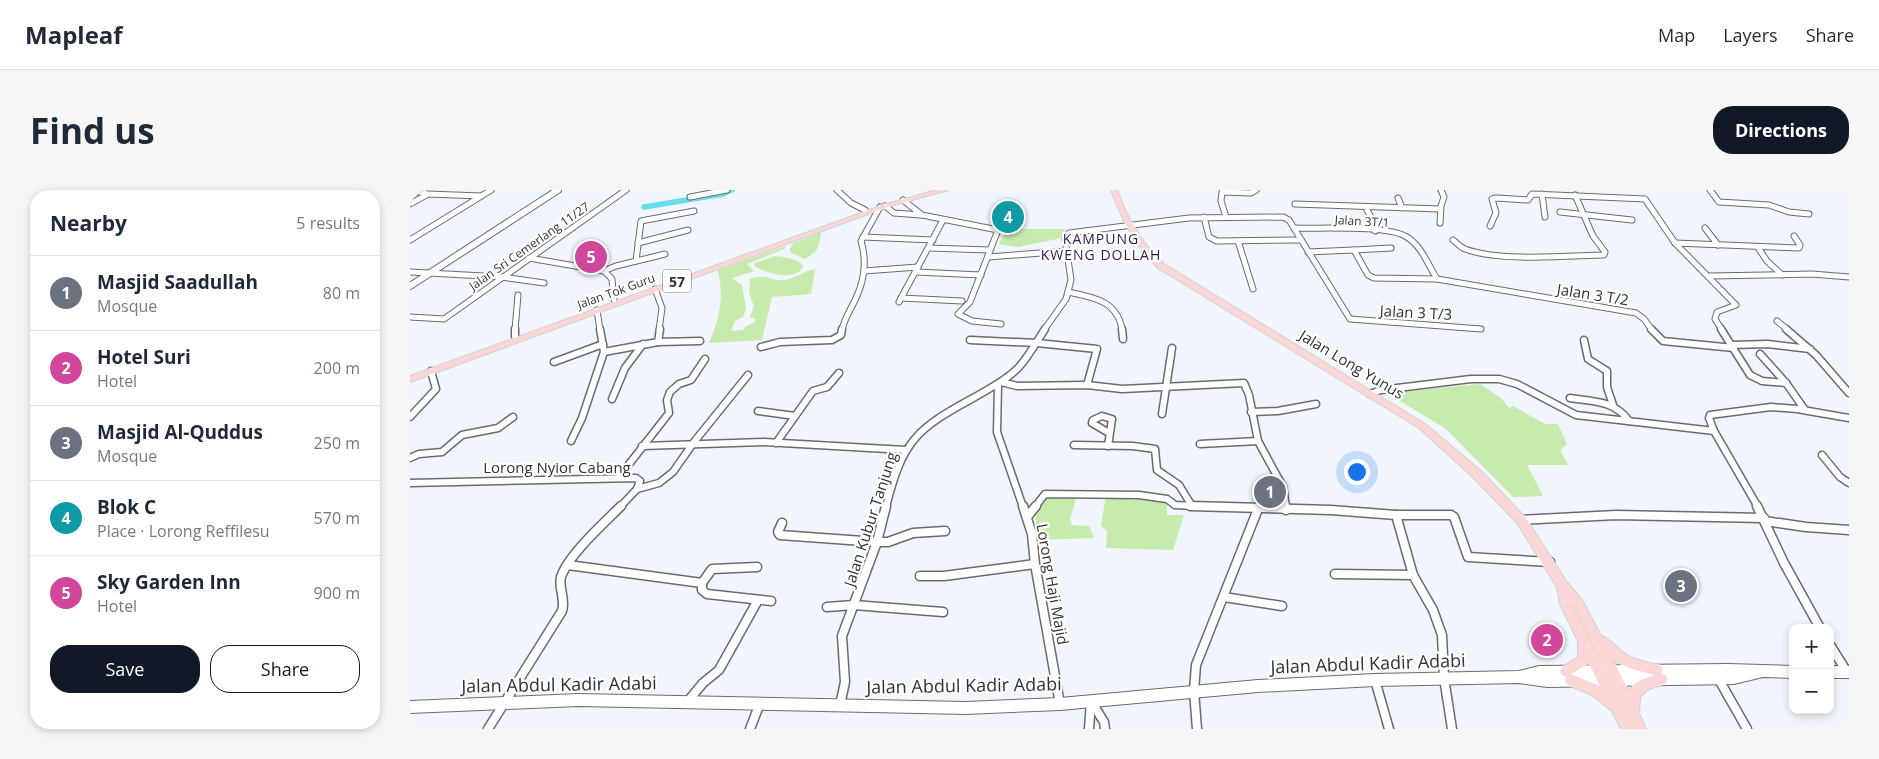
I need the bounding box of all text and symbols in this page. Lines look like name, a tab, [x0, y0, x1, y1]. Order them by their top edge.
text: Mapleaf	[25, 18, 123, 51]
text: Map	[1658, 23, 1695, 47]
text: Layers	[1723, 23, 1778, 47]
text: Share	[1806, 23, 1854, 47]
button: Directions	[1713, 106, 1849, 154]
text: Find us	[30, 107, 155, 154]
street label: Jalan Sri Cemerlang 11/27	[465, 198, 593, 295]
pin: 4	[992, 198, 1024, 236]
text: Nearby	[50, 209, 127, 237]
street label: Jalan 3T/1	[1333, 211, 1390, 231]
text: 5 results	[296, 212, 360, 234]
district label: KAMPUNG KWENG DOLLAH	[1041, 229, 1161, 264]
pin: 5	[575, 238, 607, 276]
text: Masjid Saadullah	[97, 269, 258, 295]
street label: Jalan Tok Guru	[574, 269, 657, 313]
road number: 57	[663, 270, 691, 292]
street label: Jalan 3 T/2	[1554, 278, 1630, 310]
text: 1	[61, 282, 71, 304]
text: 80 m	[323, 282, 360, 304]
text: Mosque	[97, 295, 157, 317]
street label: Jalan 3 T/3	[1377, 300, 1453, 324]
street label: Jalan Long Yunus	[1294, 324, 1408, 403]
text: Hotel Suri	[97, 344, 191, 370]
text: 2	[61, 357, 71, 379]
text: 200 m	[314, 357, 360, 379]
text: Hotel	[97, 370, 137, 392]
text: Masjid Al-Quddus	[97, 419, 263, 445]
text: 3	[61, 432, 71, 454]
text: 250 m	[314, 432, 360, 454]
text: Mosque	[97, 445, 157, 467]
street label: Jalan Kubur Tanjung	[838, 449, 901, 591]
street label: Lorong Nyior Cabang	[483, 457, 631, 477]
your location	[1344, 459, 1370, 485]
pin: 1	[1254, 473, 1286, 511]
text: Blok C	[97, 494, 156, 520]
text: 4	[61, 507, 71, 529]
text: 570 m	[314, 507, 360, 529]
text: Place · Lorong Reffilesu	[97, 520, 270, 542]
street label: Lorong Haji Majid	[1032, 522, 1074, 646]
pin: 3	[1665, 567, 1697, 605]
text: Sky Garden Inn	[97, 569, 241, 595]
text: 5	[61, 582, 71, 604]
text: 900 m	[314, 582, 360, 604]
text: Hotel	[97, 595, 137, 617]
pin: 2	[1531, 621, 1563, 659]
map controls	[1789, 624, 1834, 714]
button: +	[1789, 624, 1834, 669]
button: Save	[50, 645, 200, 693]
button: Share	[210, 645, 360, 693]
street label: Jalan Abdul Kadir Adabi	[1268, 648, 1466, 678]
button: −	[1789, 669, 1834, 714]
street label: Jalan Abdul Kadir Adabi	[459, 670, 657, 698]
street label: Jalan Abdul Kadir Adabi	[864, 671, 1062, 699]

